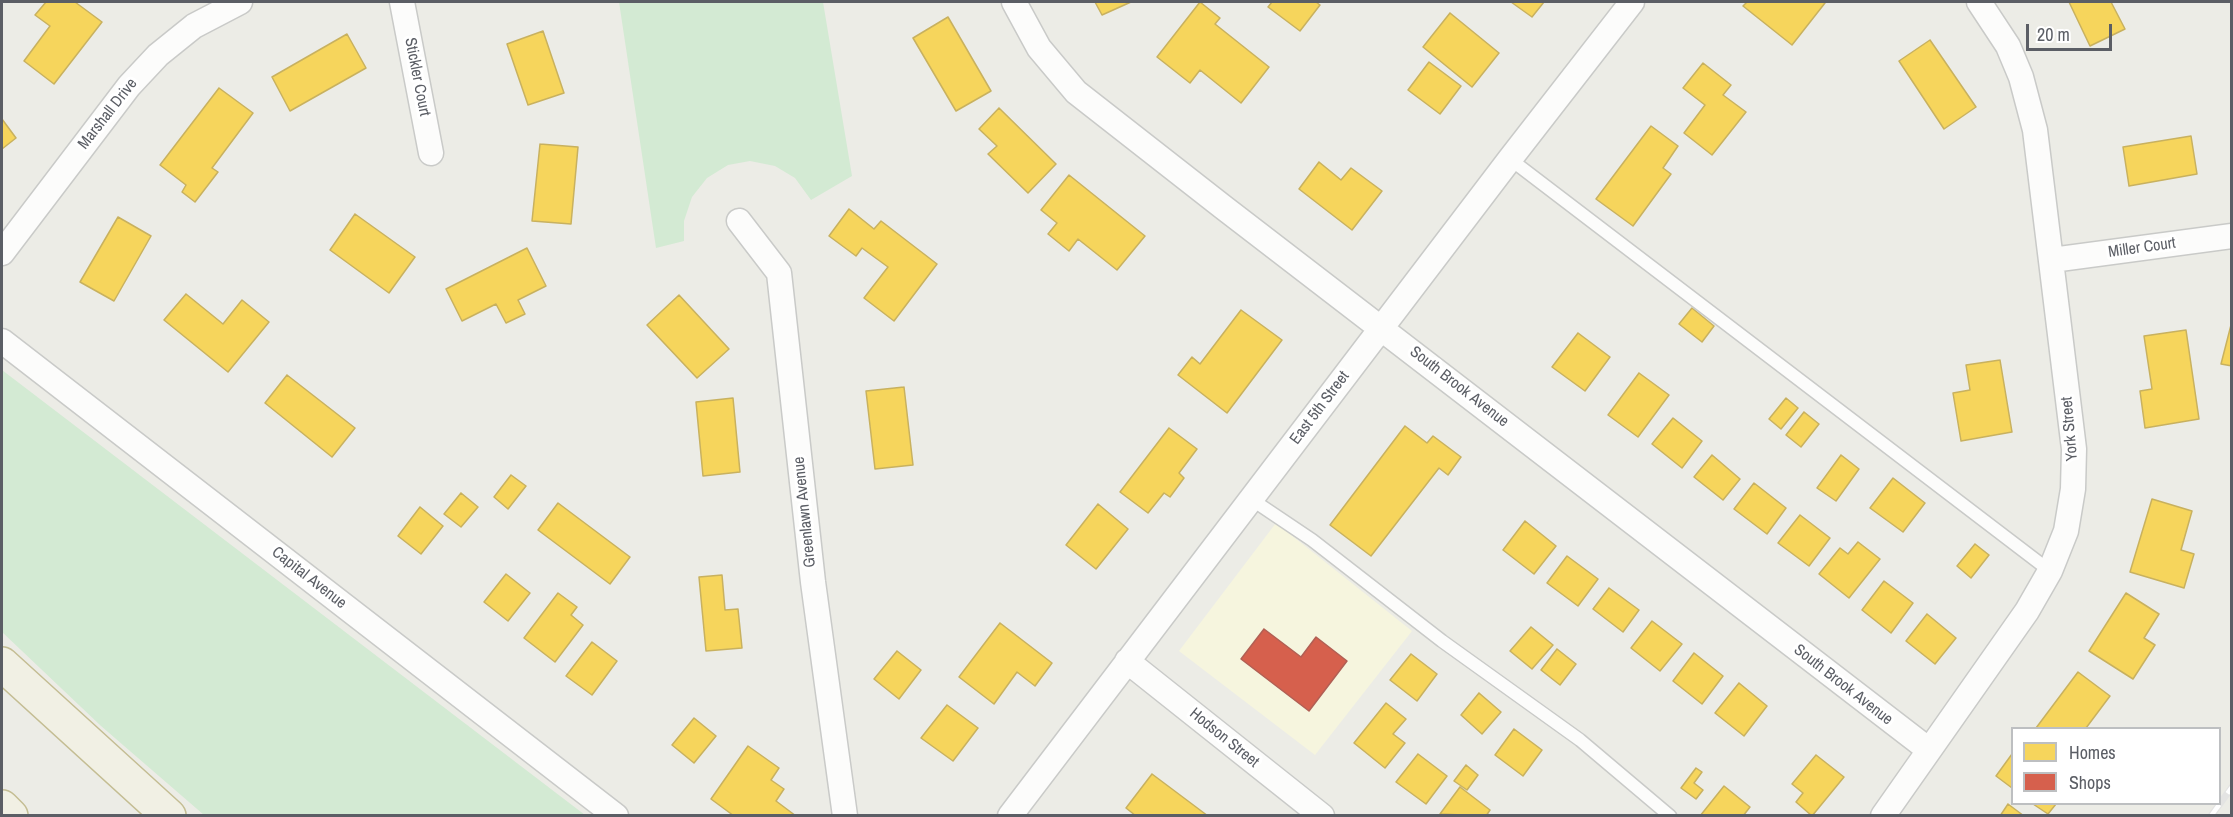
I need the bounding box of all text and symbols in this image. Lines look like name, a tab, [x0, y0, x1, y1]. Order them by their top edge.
scale bar	[2029, 12, 2114, 50]
text: 20 m	[2037, 22, 2070, 47]
street label: Stickler Court	[400, 36, 434, 118]
street label: Marshall Drive	[74, 75, 142, 153]
street label: Miller Court	[2107, 234, 2177, 262]
street label: South Brook Avenue	[1406, 342, 1512, 432]
street label: East 5th Street	[1286, 368, 1354, 448]
street label: York Street	[2058, 396, 2082, 462]
street label: Greenlawn Avenue	[790, 456, 820, 568]
street label: Capital Avenue	[268, 543, 350, 613]
street label: South Brook Avenue	[1790, 640, 1896, 730]
street label: Hodson Street	[1185, 704, 1263, 772]
legend	[2011, 727, 2221, 805]
text: Homes	[2069, 740, 2116, 765]
text: Shops	[2069, 770, 2111, 795]

